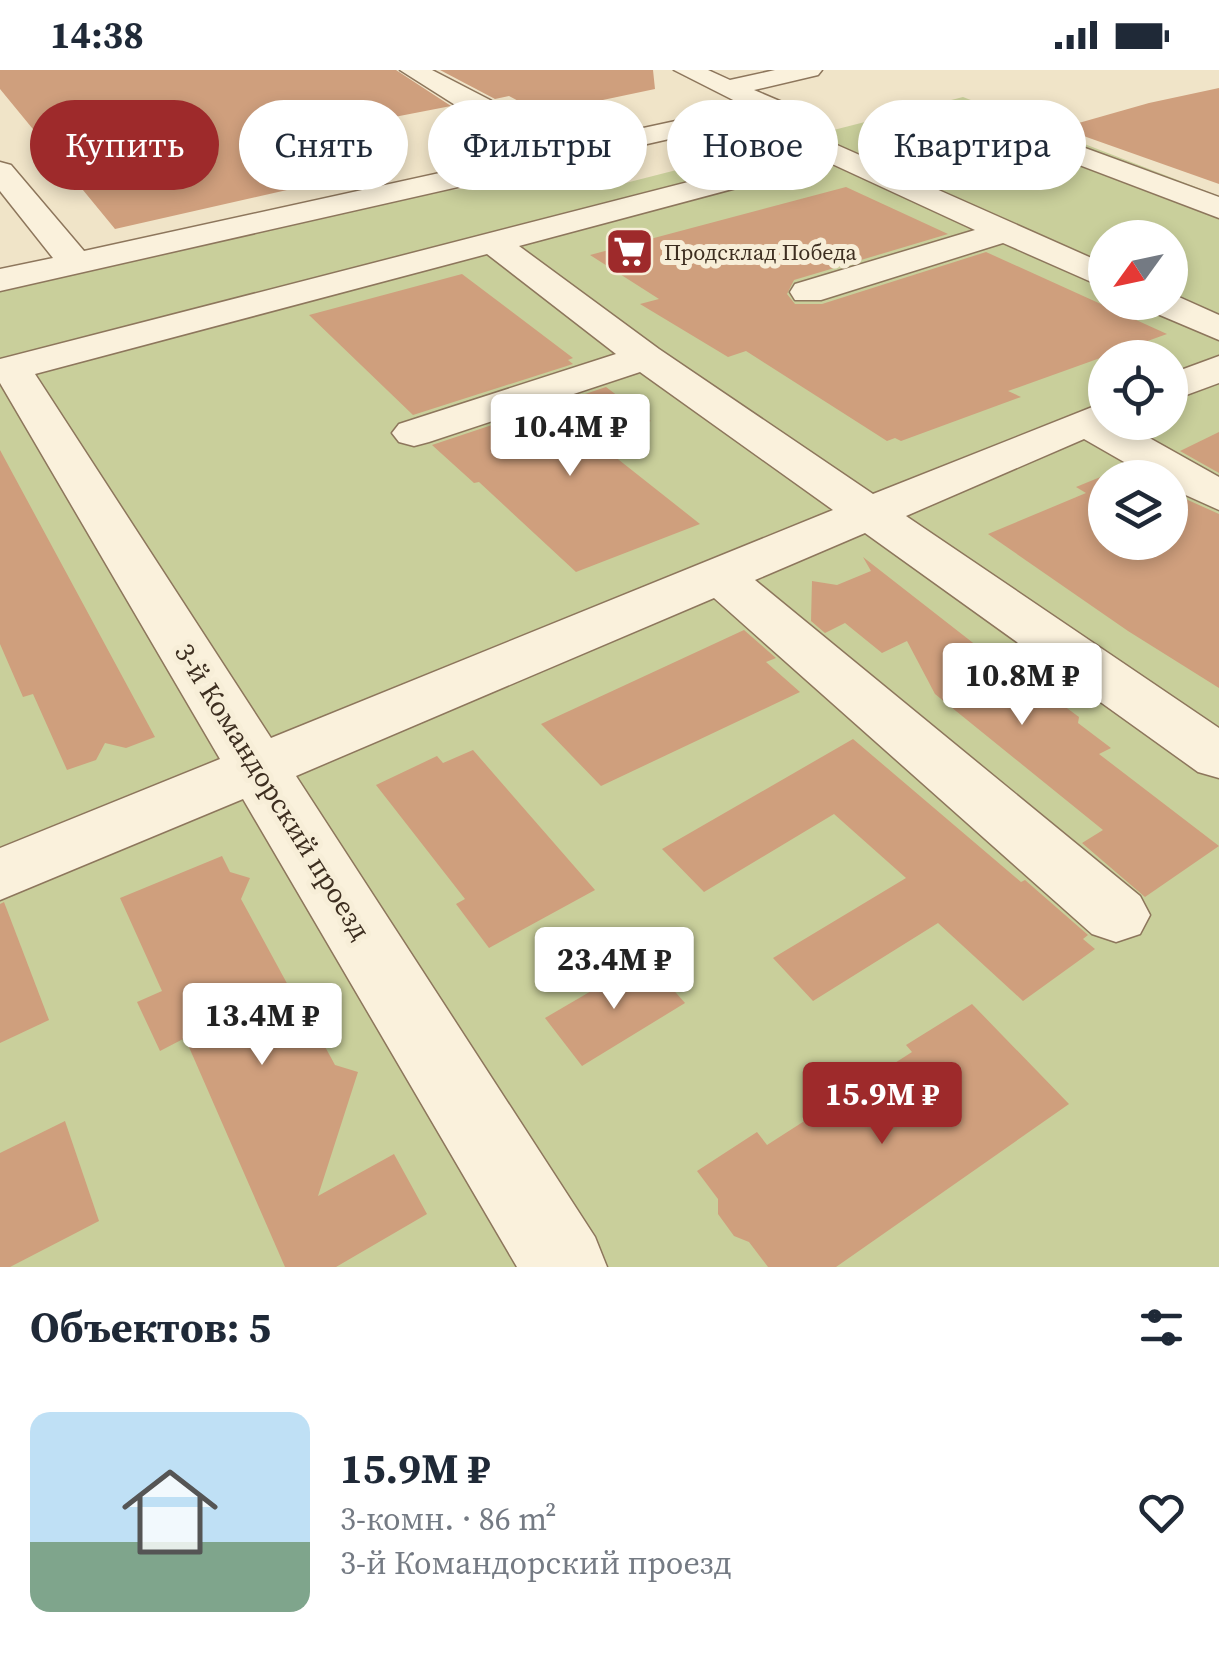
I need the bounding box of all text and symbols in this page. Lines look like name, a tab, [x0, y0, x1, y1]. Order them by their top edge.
text: 14:38	[50, 9, 144, 61]
chip: Купить	[30, 100, 219, 190]
chip: Снять	[239, 100, 408, 190]
chip: Фильтры	[428, 100, 647, 190]
chip: Новое	[667, 100, 838, 190]
chip: Квартира	[858, 100, 1086, 190]
north arrow	[1088, 220, 1188, 320]
map controls	[1088, 220, 1188, 560]
supermarket icon: Продсклад Победа	[603, 226, 655, 278]
place label: Продсклад Победа	[664, 237, 858, 267]
button: locate	[1088, 340, 1188, 440]
pin: 10.4M ₽	[478, 394, 662, 479]
text: 10.4M ₽	[513, 404, 627, 448]
button: layers	[1088, 460, 1188, 560]
street label: 3-й Командорский проезд	[166, 636, 380, 946]
pin: 10.8M ₽	[930, 643, 1114, 728]
text: 10.8M ₽	[965, 653, 1079, 697]
pin: 23.4M ₽	[522, 927, 706, 1012]
text: 23.4M ₽	[557, 937, 671, 981]
pin: 13.4M ₽	[170, 983, 354, 1068]
text: 13.4M ₽	[205, 993, 319, 1037]
pin: 15.9M ₽	[790, 1062, 974, 1147]
text: 15.9M ₽	[825, 1072, 939, 1116]
text: Объектов: 5	[30, 1298, 271, 1356]
icon: filters	[1134, 1300, 1189, 1355]
text: 15.9M ₽	[340, 1439, 490, 1497]
icon: home	[110, 1452, 230, 1572]
icon: heart	[1134, 1485, 1189, 1540]
text: 3-комн. · 86 m²	[340, 1497, 557, 1541]
text: 3-й Командорский проезд	[340, 1541, 732, 1585]

